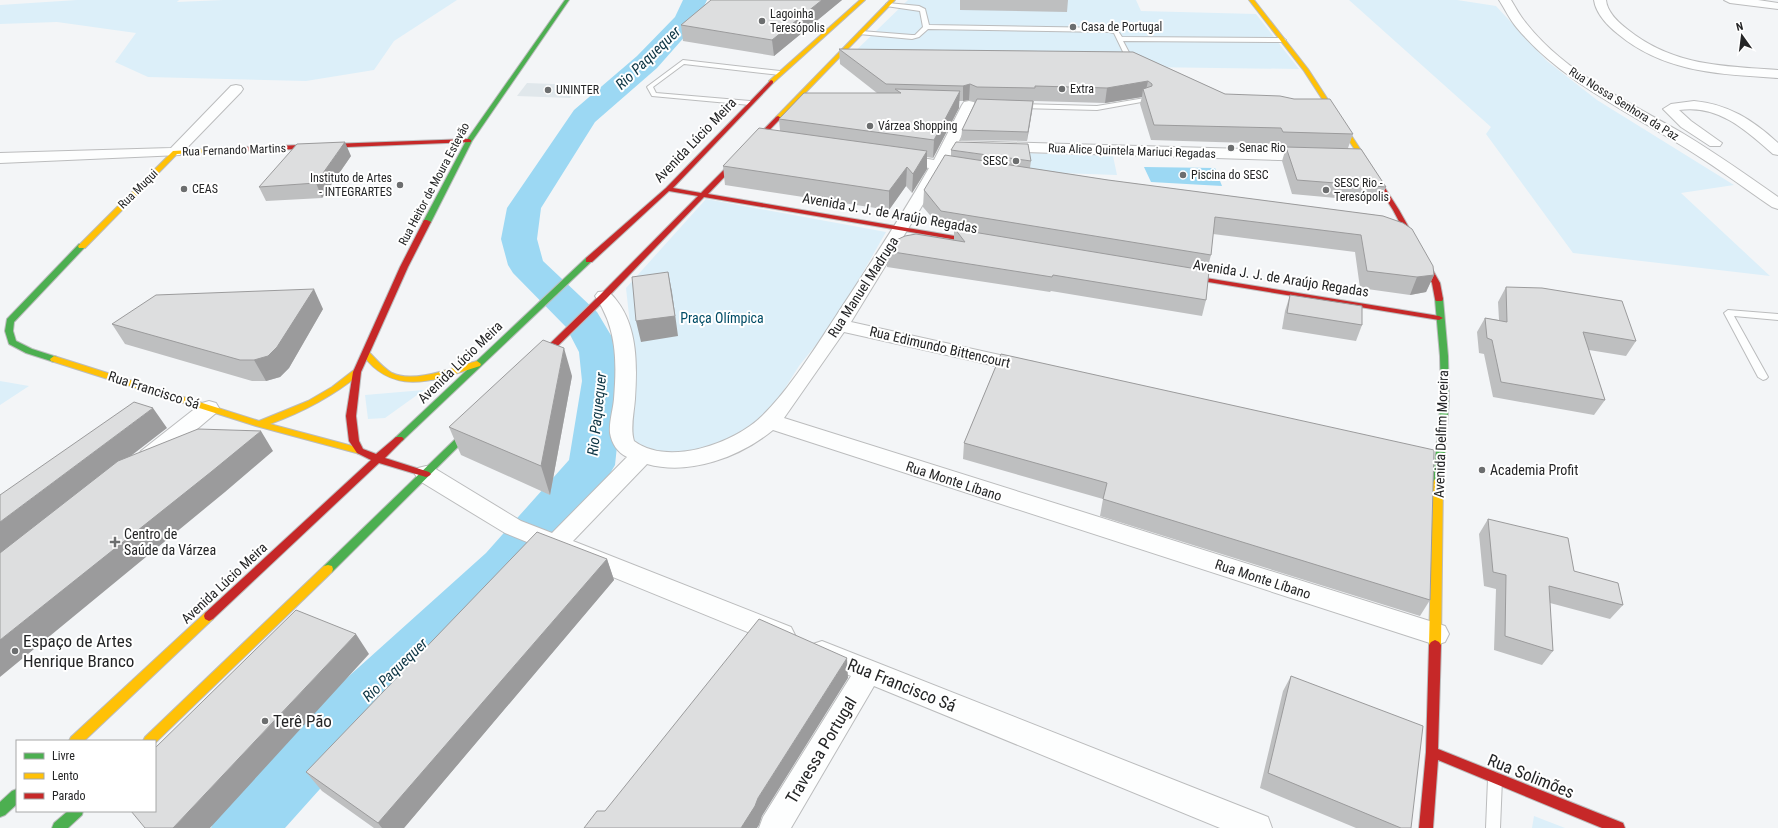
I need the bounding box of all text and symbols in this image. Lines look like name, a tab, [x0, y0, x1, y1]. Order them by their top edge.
place label: Lagoinha Teresópolis	[770, 7, 825, 35]
marker: Lagoinha Teresópolis	[757, 16, 767, 26]
north arrow	[1722, 16, 1762, 56]
place label: Casa de Portugal	[1081, 20, 1162, 34]
text: N	[1735, 20, 1745, 34]
water label: Rio Paquequer	[612, 22, 685, 93]
marker: Casa de Portugal	[1068, 22, 1078, 32]
street label: Rua Nossa Senhora da Paz	[1566, 64, 1682, 144]
place label: Extra	[1070, 82, 1094, 96]
place label: UNINTER	[556, 83, 600, 97]
marker: Extra	[1057, 84, 1067, 94]
marker: UNINTER	[543, 85, 553, 95]
street label: Avenida Lúcio Meira	[651, 94, 739, 186]
place label: Várzea Shopping	[878, 119, 958, 133]
street label: Rua Heitor de Moura Estevão	[396, 120, 472, 248]
marker: Várzea Shopping	[865, 121, 875, 131]
street label: Rua Fernando Martins	[182, 141, 286, 159]
street label: Rua Alice Quintela Mariuci Regadas	[1048, 141, 1216, 161]
place label: Senac Rio	[1239, 141, 1286, 155]
marker: Senac Rio	[1226, 143, 1236, 153]
place label: SESC	[983, 154, 1008, 168]
marker: SESC	[1011, 156, 1021, 166]
street label: Rua Muqui	[115, 166, 161, 212]
place label: Piscina do SESC	[1191, 168, 1269, 182]
marker: Piscina do SESC	[1178, 170, 1188, 180]
place label: Instituto de Artes - INTEGRARTES	[310, 171, 392, 199]
place label: SESC Rio - Teresópolis	[1334, 176, 1389, 204]
marker: Instituto de Artes - INTEGRARTES	[395, 180, 405, 190]
place label: CEAS	[192, 182, 218, 196]
marker: CEAS	[179, 184, 189, 194]
marker: SESC Rio - Teresópolis	[1321, 185, 1331, 195]
street label: Avenida J. J. de Araújo Regadas	[801, 190, 979, 236]
street label: Rua Manuel Madruga	[824, 234, 902, 340]
street label: Avenida J. J. de Araújo Regadas	[1192, 256, 1370, 300]
park label: Praça Olímpica	[680, 310, 764, 326]
street label: Avenida Lúcio Meira	[414, 318, 506, 406]
street label: Rua Edimundo Bittencourt	[868, 323, 1012, 371]
street label: Rua Francisco Sá	[106, 368, 202, 412]
street label: Avenida Delfim Moreira	[1431, 370, 1451, 498]
water label: Rio Paquequer	[584, 371, 610, 456]
street label: Rua Monte Líbano	[904, 458, 1004, 504]
place label: Academia Profit	[1490, 462, 1578, 478]
marker: Academia Profit	[1477, 465, 1487, 475]
place label: Centro de Saúde da Várzea	[124, 526, 216, 558]
marker: Centro de Saúde da Várzea	[109, 536, 121, 548]
street label: Avenida Lúcio Meira	[178, 539, 270, 627]
street label: Rua Monte Líbano	[1213, 556, 1313, 602]
place label: Espaço de Artes Henrique Branco	[23, 631, 134, 671]
water label: Rio Paquequer	[359, 634, 432, 705]
marker: Espaço de Artes Henrique Branco	[10, 646, 20, 656]
street label: Rua Francisco Sá	[845, 654, 959, 716]
street label: Travessa Portugal	[781, 693, 861, 807]
place label: Terê Pão	[273, 711, 332, 731]
marker: Terê Pão	[260, 716, 270, 726]
legend	[16, 740, 156, 812]
text: Livre	[52, 749, 75, 763]
street label: Rua Solimões	[1485, 750, 1577, 802]
text: Lento	[52, 769, 79, 783]
text: Parado	[52, 789, 85, 803]

